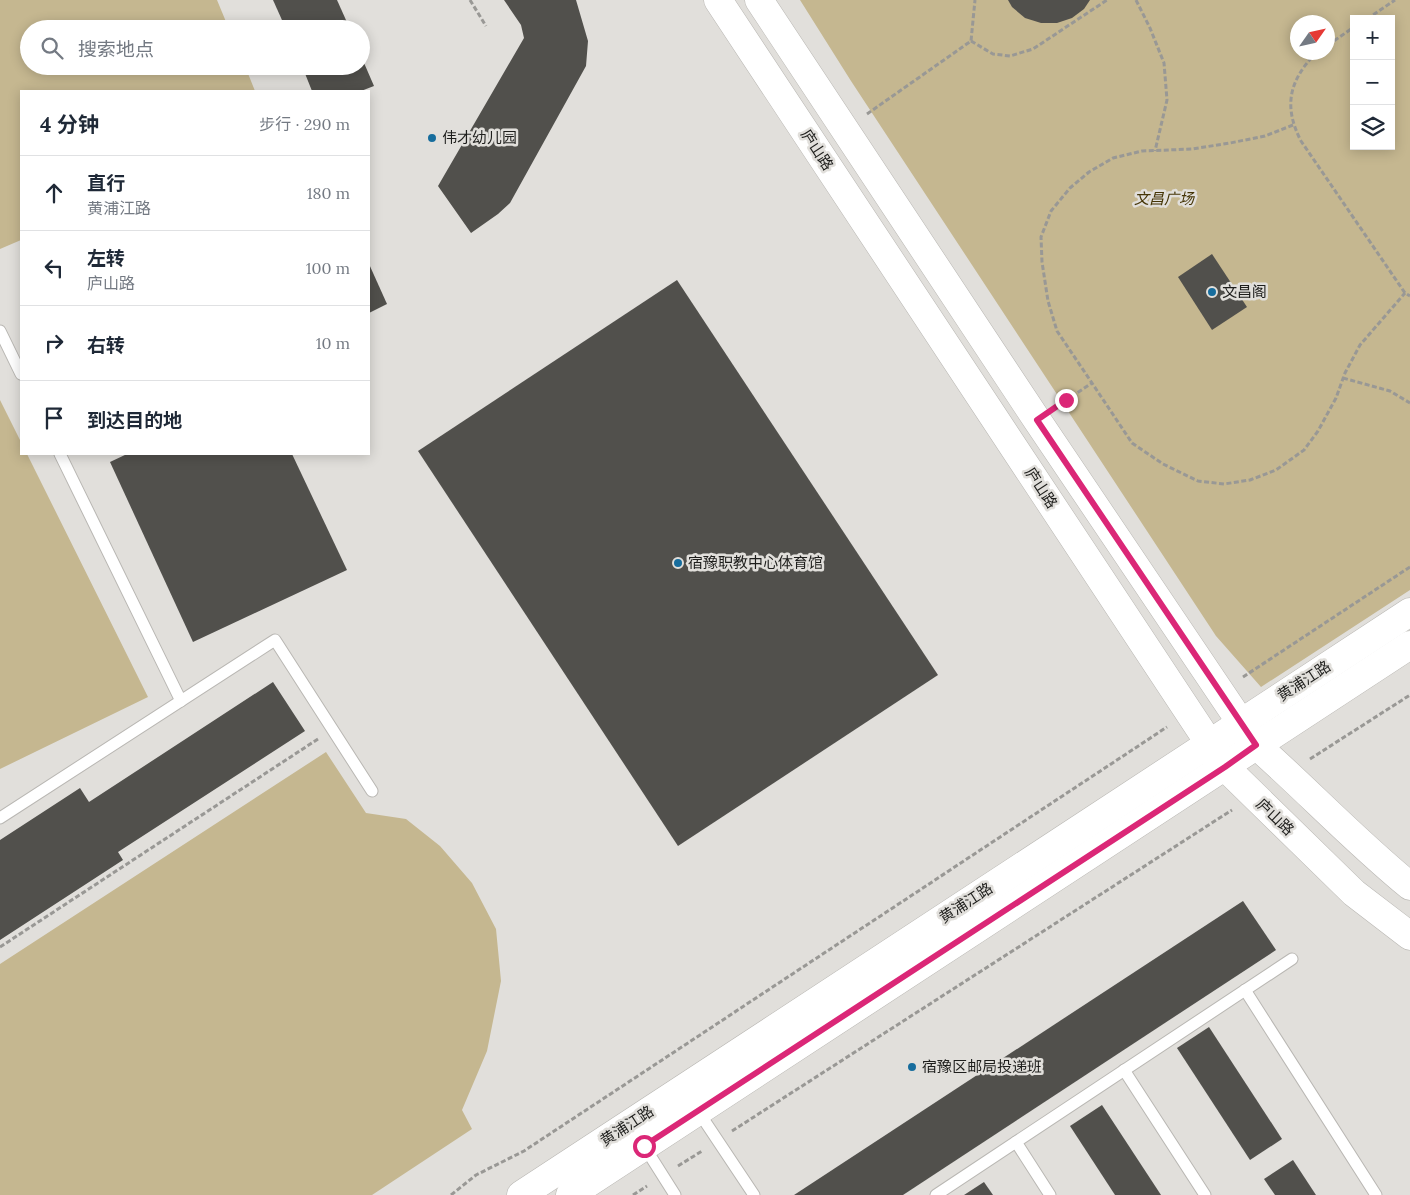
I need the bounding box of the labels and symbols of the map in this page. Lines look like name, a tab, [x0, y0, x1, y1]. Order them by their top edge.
north arrow	[1290, 15, 1335, 60]
street label: 庐山路	[797, 126, 838, 174]
place label: 伟才幼儿园	[442, 128, 517, 147]
marker: 伟才幼儿园	[426, 132, 438, 144]
park label: 文昌广场	[1134, 189, 1196, 208]
place label: 文昌阁	[1222, 282, 1267, 301]
marker: 文昌阁	[1206, 286, 1218, 298]
route end	[1055, 389, 1078, 412]
street label: 庐山路	[1021, 464, 1062, 512]
place label: 宿豫职教中心体育馆	[688, 553, 823, 572]
marker: 宿豫职教中心体育馆	[672, 557, 684, 569]
street label: 黄浦江路	[1273, 656, 1334, 705]
street label: 庐山路	[1253, 794, 1298, 839]
street label: 黄浦江路	[935, 878, 996, 927]
place label: 宿豫区邮局投递班	[922, 1057, 1042, 1076]
marker: 宿豫区邮局投递班	[906, 1061, 918, 1073]
street label: 黄浦江路	[596, 1101, 657, 1150]
route start	[633, 1135, 656, 1158]

